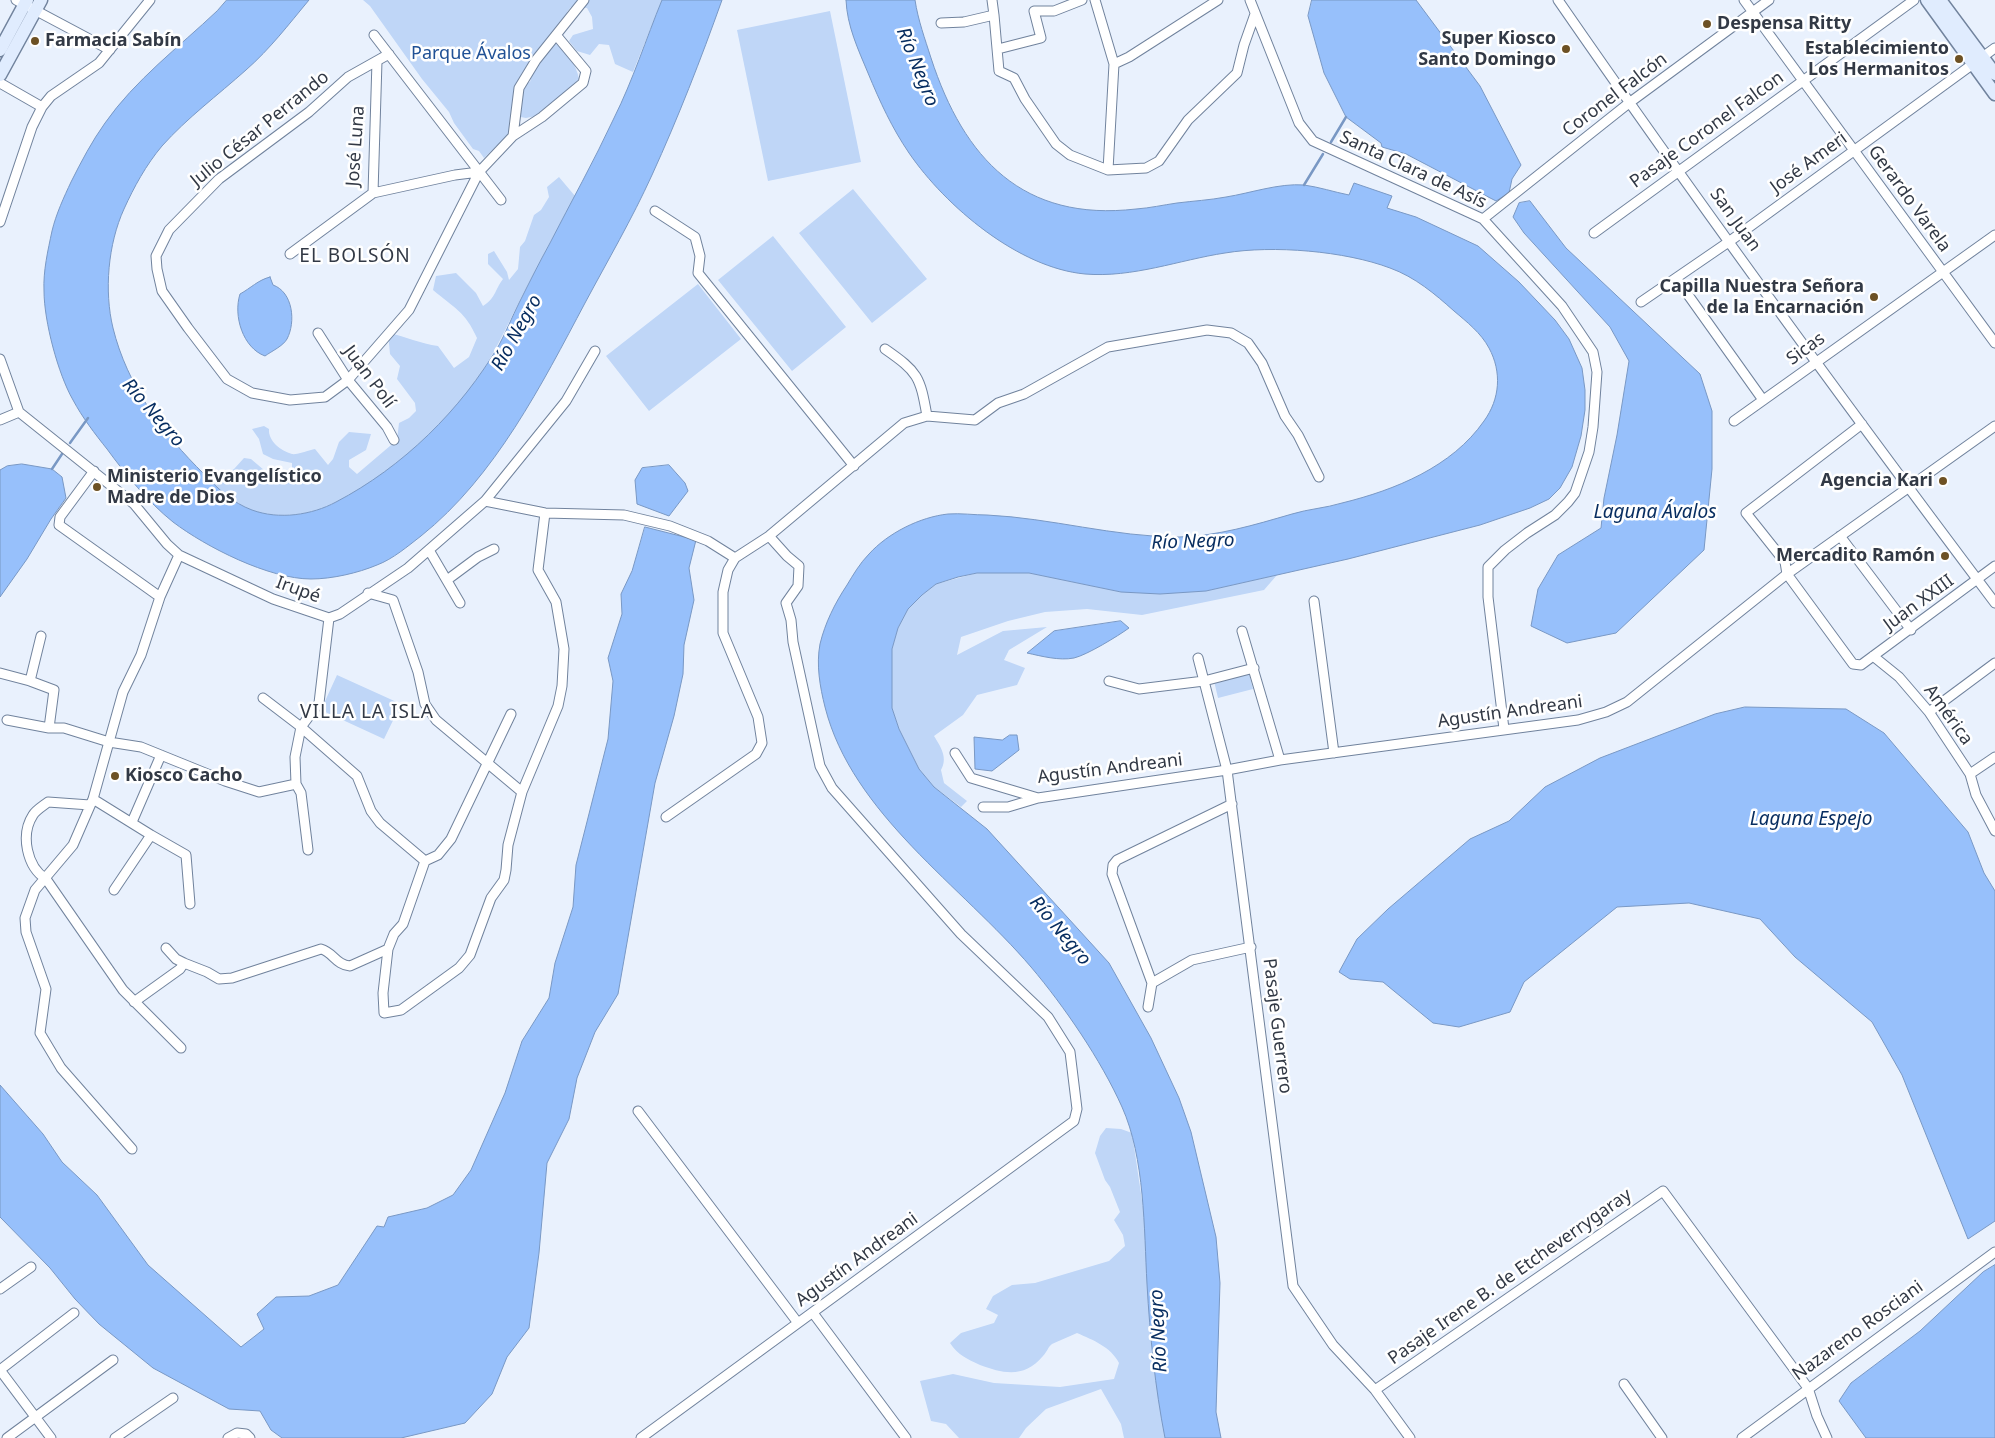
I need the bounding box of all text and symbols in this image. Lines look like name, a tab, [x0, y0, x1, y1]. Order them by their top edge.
place label: Despensa Ritty	[1717, 13, 1851, 35]
marker: Despensa Ritty	[1701, 18, 1713, 30]
water label: Río Negro	[891, 24, 943, 110]
place label: Super Kiosco Santo Domingo	[1418, 28, 1556, 70]
place label: Farmacia Sabín	[45, 30, 181, 52]
marker: Farmacia Sabín	[29, 35, 41, 47]
place label: Establecimiento Los Hermanitos	[1805, 38, 1949, 80]
park label: Parque Ávalos	[411, 43, 531, 65]
marker: Super Kiosco Santo Domingo	[1560, 43, 1572, 55]
street label: Coronel Falcón	[1558, 49, 1672, 141]
marker: Establecimiento Los Hermanitos	[1953, 53, 1965, 65]
street label: Julio César Perrando	[186, 66, 334, 192]
street label: Pasaje Coronel Falcon	[1626, 67, 1788, 193]
street label: José Luna	[342, 105, 370, 187]
street label: Santa Clara de Asís	[1336, 126, 1490, 214]
street label: José Ameri	[1766, 128, 1852, 198]
street label: Gerardo Varela	[1863, 141, 1955, 257]
street label: San Juan	[1705, 184, 1765, 256]
district label: EL BOLSÓN	[298, 246, 412, 268]
place label: Capilla Nuestra Señora de la Encarnación	[1660, 276, 1864, 318]
water label: Río Negro	[487, 291, 547, 375]
marker: Capilla Nuestra Señora de la Encarnación	[1868, 291, 1880, 303]
street label: Sicas	[1783, 328, 1829, 370]
street label: Juan Polí	[338, 341, 400, 413]
water label: Río Negro	[117, 374, 189, 452]
place label: Ministerio Evangelístico Madre de Dios	[107, 466, 322, 508]
place label: Agencia Kari	[1820, 470, 1933, 492]
marker: Agencia Kari	[1937, 475, 1949, 487]
marker: Ministerio Evangelístico Madre de Dios	[91, 481, 103, 493]
water label: Laguna Ávalos	[1594, 502, 1716, 524]
water label: Río Negro	[1151, 529, 1235, 555]
place label: Mercadito Ramón	[1776, 545, 1935, 567]
marker: Mercadito Ramón	[1939, 550, 1951, 562]
street label: Juan XXIII	[1880, 570, 1958, 636]
street label: Irupé	[273, 572, 323, 608]
street label: América	[1919, 681, 1977, 749]
street label: Agustín Andreani	[1436, 691, 1584, 733]
district label: VILLA LA ISLA	[298, 702, 436, 724]
street label: Agustín Andreani	[1036, 749, 1184, 789]
place label: Kiosco Cacho	[125, 765, 242, 787]
marker: Kiosco Cacho	[109, 770, 121, 782]
water label: Laguna Espejo	[1750, 809, 1872, 831]
water label: Río Negro	[1025, 892, 1095, 970]
street label: Pasaje Guerrero	[1258, 957, 1296, 1095]
street label: Pasaje Irene B. de Etcheverrygaray	[1384, 1184, 1636, 1370]
street label: Agustín Andreani	[792, 1208, 922, 1312]
street label: Nazareno Rosciani	[1789, 1276, 1927, 1386]
water label: Río Negro	[1145, 1289, 1173, 1373]

